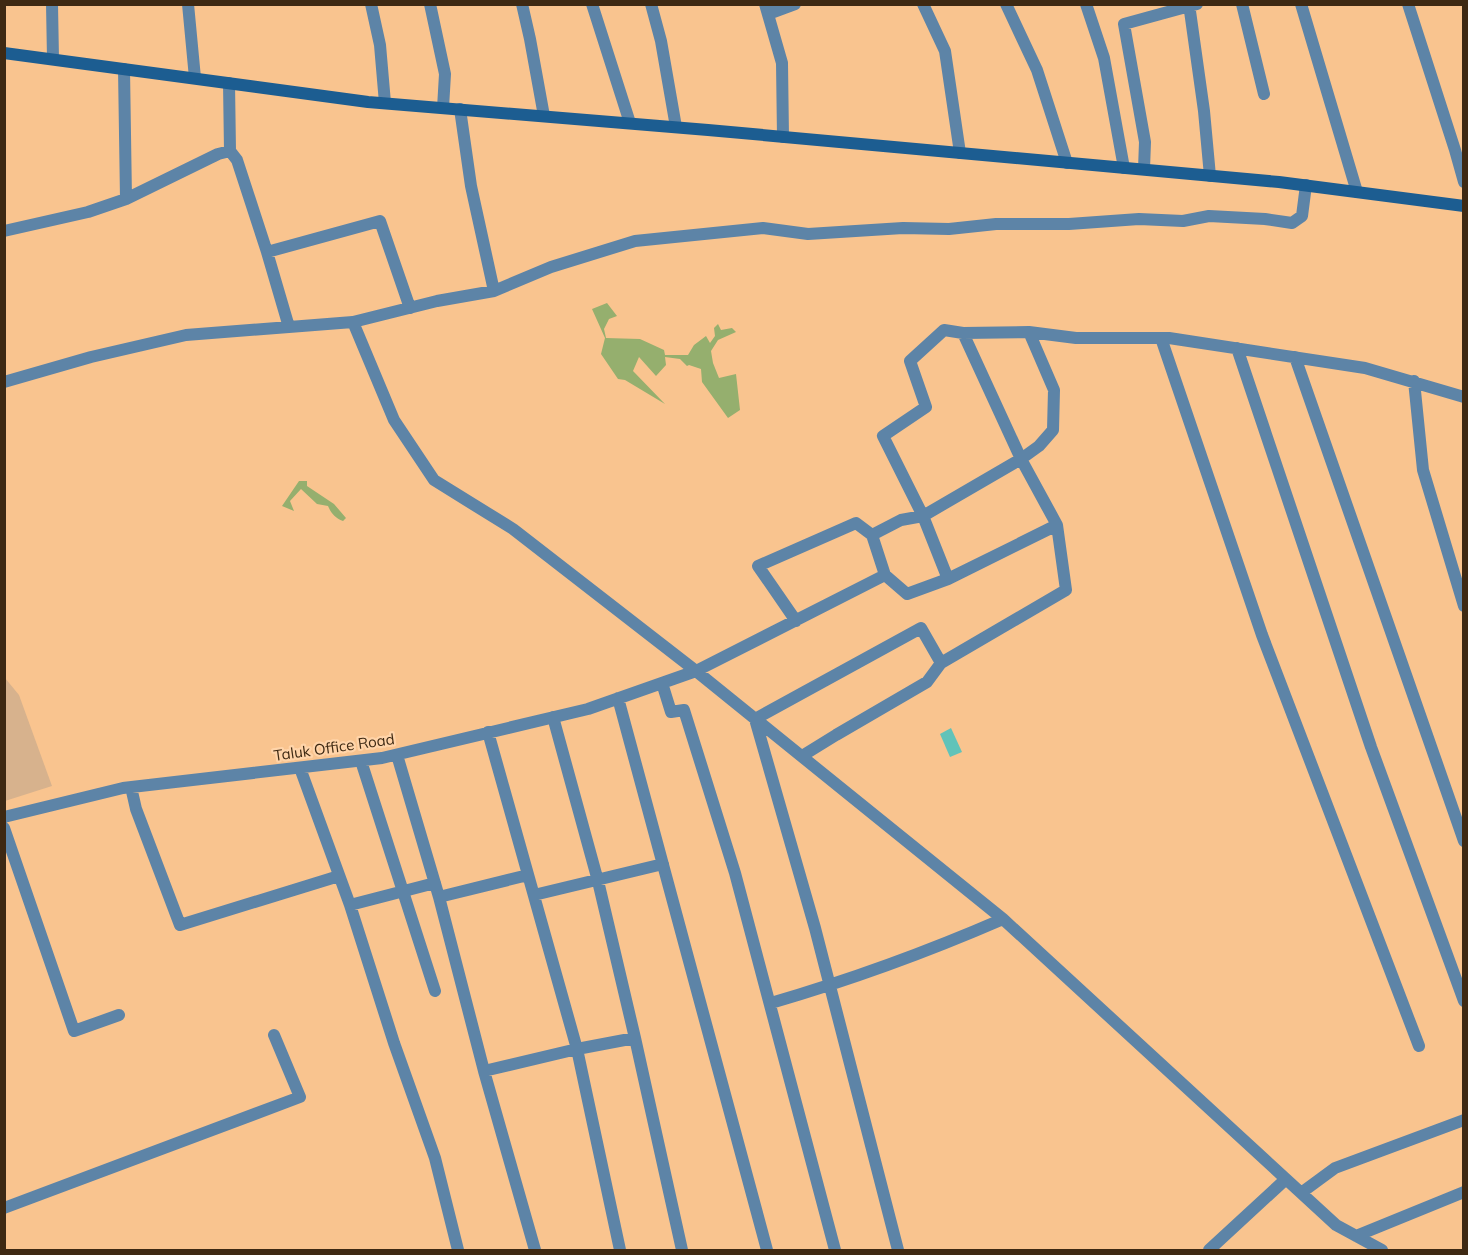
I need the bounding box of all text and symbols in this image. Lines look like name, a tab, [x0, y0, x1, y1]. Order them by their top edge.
street label: Taluk Office Road	[272, 729, 396, 765]

